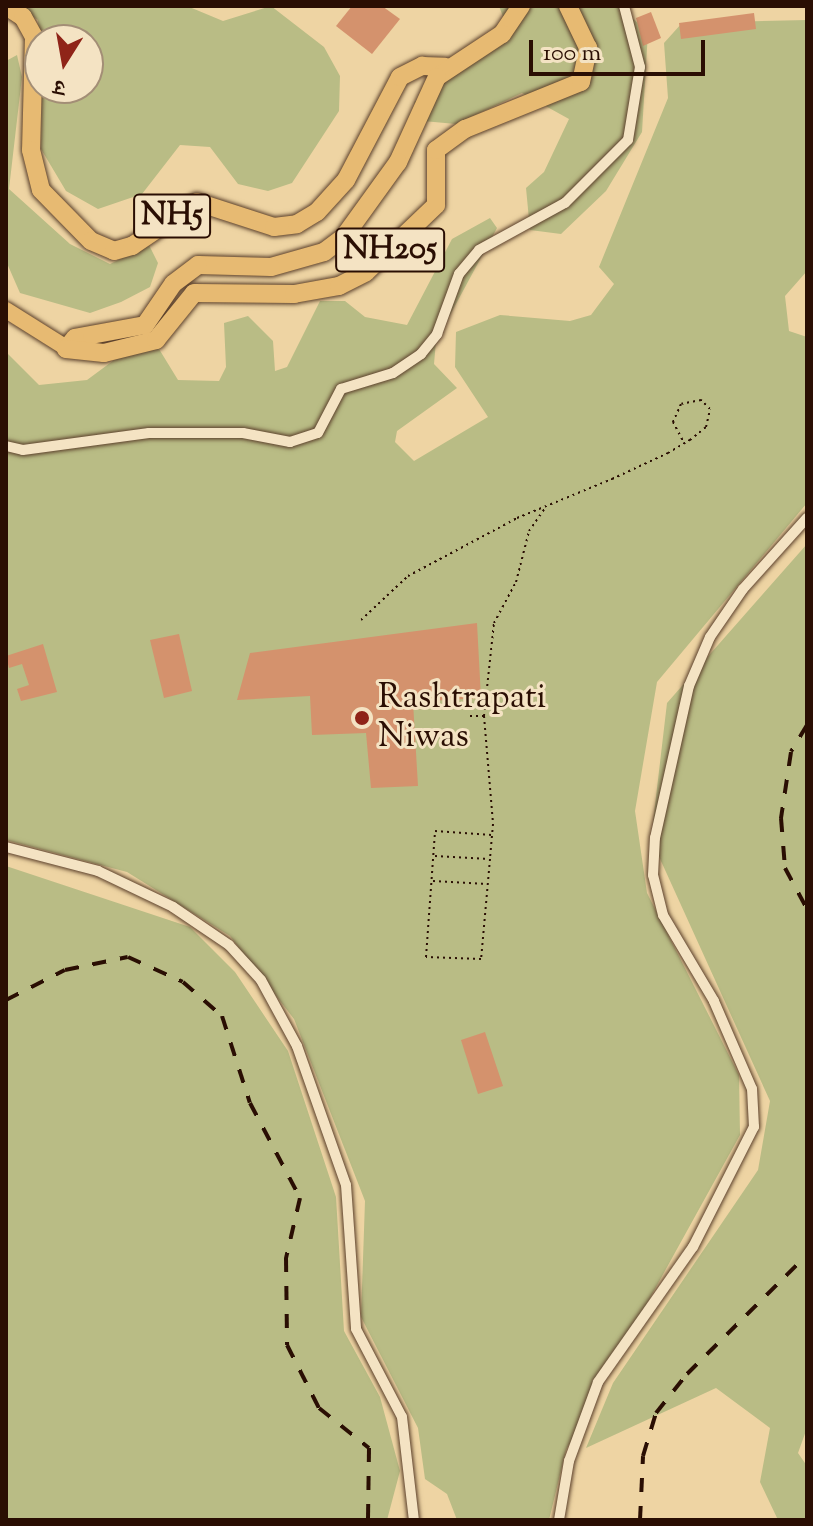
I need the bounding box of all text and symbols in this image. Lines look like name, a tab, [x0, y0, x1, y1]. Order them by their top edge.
north arrow	[24, 24, 104, 104]
scale bar	[533, 24, 709, 74]
text: 100 m	[543, 37, 601, 71]
text: उ	[51, 69, 68, 102]
road number: NH5	[132, 188, 212, 244]
road number: NH205	[334, 222, 446, 278]
place label: Rashtrapati Niwas	[378, 678, 546, 758]
marker: Rashtrapati Niwas	[353, 709, 371, 727]

